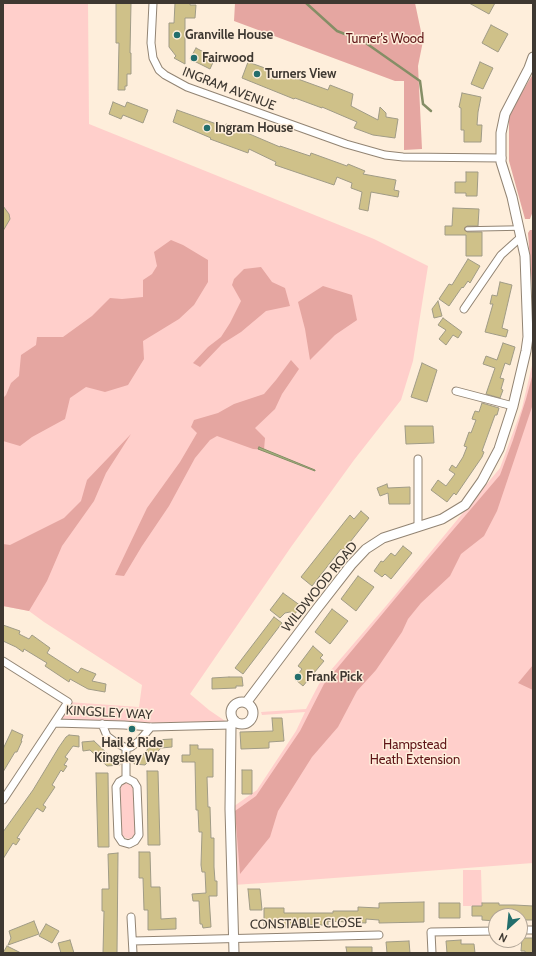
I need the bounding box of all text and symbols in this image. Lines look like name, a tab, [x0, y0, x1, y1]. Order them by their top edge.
place label: Granville House	[185, 27, 273, 43]
marker: Granville House	[172, 30, 182, 40]
park label: Turner's Wood	[346, 31, 424, 47]
place label: Fairwood	[202, 50, 254, 66]
marker: Fairwood	[189, 53, 199, 63]
street label: INGRAM AVENUE	[180, 64, 278, 114]
place label: Turners View	[265, 66, 336, 82]
marker: Turners View	[252, 69, 262, 79]
place label: Ingram House	[215, 120, 293, 136]
marker: Ingram House	[202, 123, 212, 133]
street label: WILDWOOD ROAD	[279, 539, 361, 635]
place label: Frank Pick	[306, 669, 362, 685]
marker: Frank Pick	[293, 672, 303, 682]
street label: KINGSLEY WAY	[65, 703, 153, 723]
marker: Hail & Ride Kingsley Way	[127, 724, 137, 734]
place label: Hail & Ride Kingsley Way	[94, 735, 170, 766]
park label: Hampstead Heath Extension	[370, 737, 460, 768]
north arrow	[488, 908, 528, 948]
street label: CONSTABLE CLOSE	[250, 915, 362, 933]
text: N	[496, 930, 510, 946]

